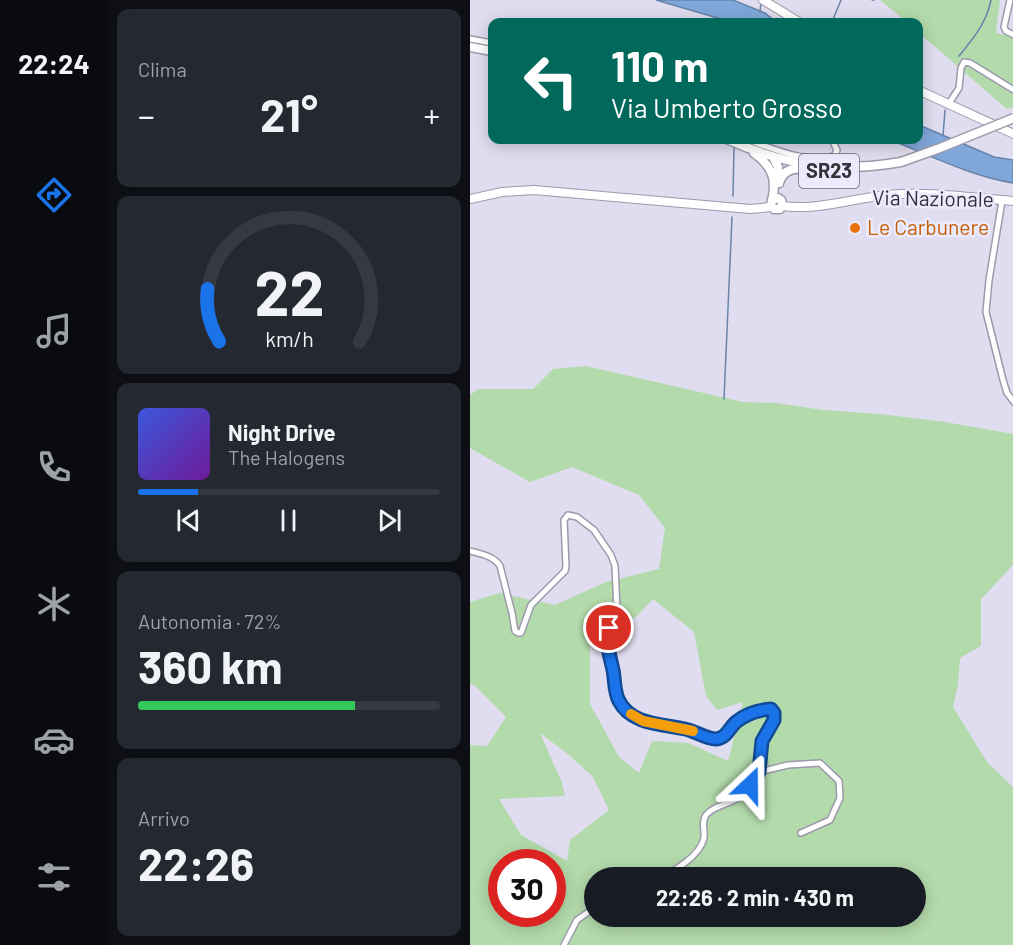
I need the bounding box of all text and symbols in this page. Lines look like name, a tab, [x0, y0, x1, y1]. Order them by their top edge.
text: 110 m	[611, 40, 708, 90]
icon: left	[512, 42, 590, 120]
text: 22:24	[18, 47, 90, 79]
text: Clima	[138, 57, 187, 81]
text: 21°	[260, 87, 318, 141]
text: Via Umberto Grosso	[611, 91, 843, 123]
text: −	[138, 95, 155, 135]
text: +	[424, 95, 440, 135]
road number: SR23	[799, 154, 859, 188]
icon: directions	[33, 174, 75, 216]
street label: Via Nazionale	[872, 184, 994, 211]
place label: Le Carbunere	[867, 214, 989, 239]
marker: Le Carbunere	[848, 221, 862, 235]
text: 22	[254, 254, 324, 328]
icon: music	[33, 310, 75, 352]
text: km/h	[265, 327, 313, 352]
text: Night Drive	[228, 419, 336, 445]
text: The Halogens	[228, 445, 345, 469]
icon: phone	[33, 446, 75, 488]
icon: previous	[172, 504, 205, 537]
icon: pause	[272, 504, 305, 537]
icon: next	[373, 504, 406, 537]
icon: climate	[33, 583, 75, 625]
pin	[583, 602, 634, 653]
text: Autonomia · 72%	[138, 609, 281, 633]
icon: arrive	[592, 611, 625, 644]
text: 360 km	[138, 639, 283, 693]
icon: car	[33, 719, 75, 761]
position arrow	[718, 753, 782, 817]
text: Arrivo	[138, 806, 190, 830]
text: 22:26	[138, 836, 254, 890]
speed limit sign: 30	[488, 849, 566, 927]
icon: filters	[33, 856, 75, 898]
text: 22:26 · 2 min · 430 m	[656, 884, 854, 910]

